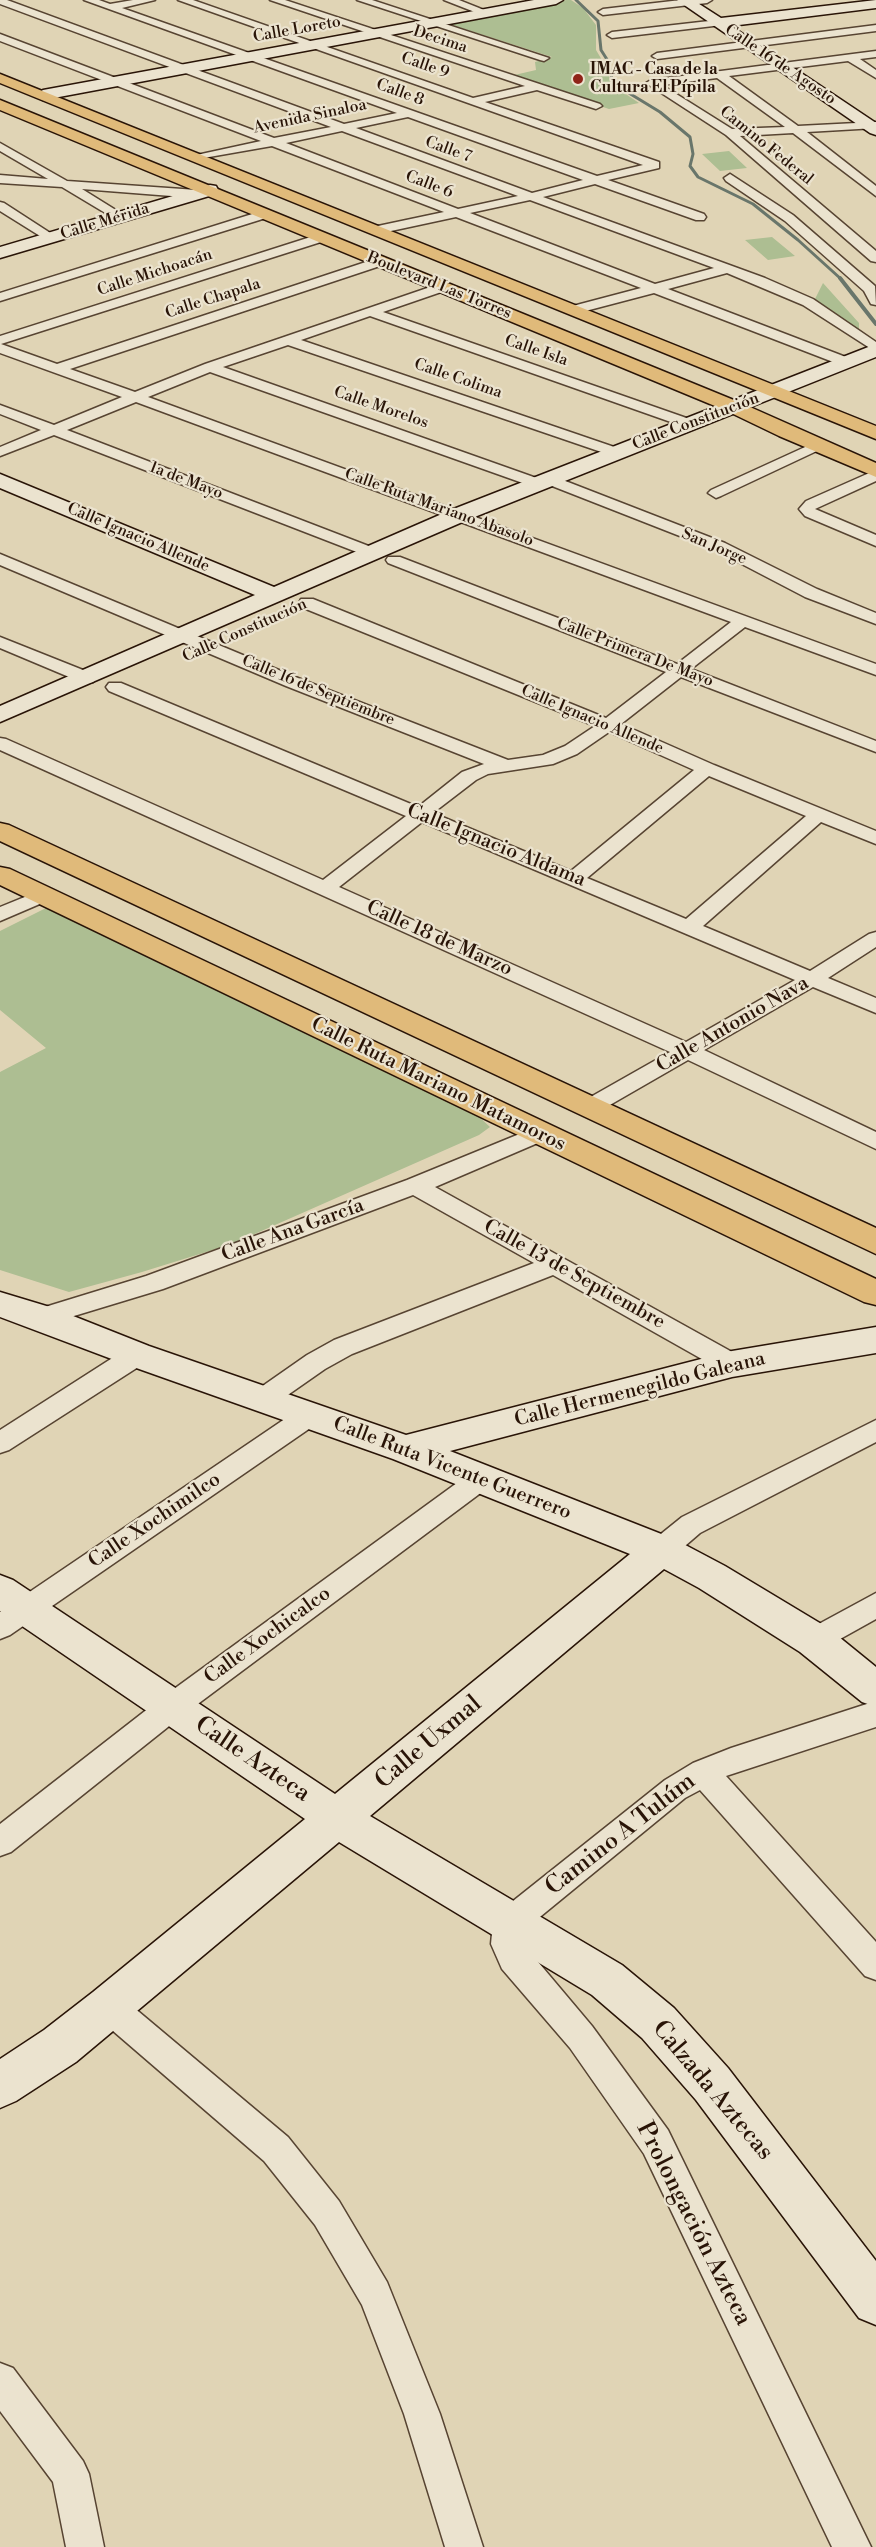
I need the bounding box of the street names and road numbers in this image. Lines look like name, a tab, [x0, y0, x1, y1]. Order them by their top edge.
street label: Calle Loreto	[252, 13, 342, 47]
street label: Calle 16 de Agosto	[721, 21, 839, 109]
street label: Decima	[410, 22, 470, 58]
street label: Calle 9	[398, 49, 452, 83]
street label: Calle 8	[373, 75, 427, 111]
street label: Avenida Sinaloa	[252, 96, 368, 138]
street label: Camino Federal	[715, 102, 817, 190]
street label: Calle 7	[422, 133, 474, 167]
street label: Calle 6	[402, 167, 456, 203]
street label: Calle Mérida	[58, 199, 152, 245]
street label: Calle Michoacán	[95, 245, 215, 301]
street label: Boulevard Las Torres	[364, 248, 514, 324]
street label: Calle Chapala	[163, 275, 263, 323]
street label: Calle Isla	[502, 331, 570, 371]
street label: Calle Colima	[411, 355, 505, 403]
street label: Calle Morelos	[331, 383, 431, 433]
street label: Calle Constitución	[630, 389, 762, 455]
street label: 1a de Mayo	[146, 458, 226, 504]
street label: Calle Ruta Mariano Abasolo	[342, 465, 536, 551]
street label: Calle Ignacio Allende	[64, 499, 212, 577]
street label: San Jorge	[679, 525, 749, 569]
street label: Calle Constitución	[180, 595, 310, 667]
street label: Calle Primera De Mayo	[554, 614, 716, 692]
street label: Calle 16 de Septiembre	[239, 652, 397, 730]
street label: Calle Ignacio Allende	[518, 681, 666, 759]
street label: Calle Ignacio Aldama	[403, 799, 589, 893]
street label: Calle 18 de Marzo	[362, 896, 516, 982]
street label: Calle Antonio Nava	[653, 972, 813, 1078]
street label: Calle Ruta Mariano Matamoros	[307, 1013, 569, 1157]
street label: Calle Ana García	[218, 1194, 368, 1268]
street label: Calle 13 de Septiembre	[479, 1215, 669, 1335]
street label: Calle Hermenegildo Galeana	[512, 1347, 768, 1433]
street label: Calle Ruta Vicente Guerrero	[329, 1412, 575, 1526]
street label: Calle Xochimilco	[84, 1468, 226, 1574]
street label: Calle Xochicalco	[200, 1582, 336, 1690]
street label: Calle Uxmal	[370, 1690, 488, 1796]
street label: Calle Azteca	[189, 1711, 315, 1809]
street label: Camino A Tulúm	[540, 1768, 702, 1902]
street label: Calzada Aztecas	[645, 2015, 779, 2167]
street label: Prolongación Azteca	[629, 2117, 757, 2331]

